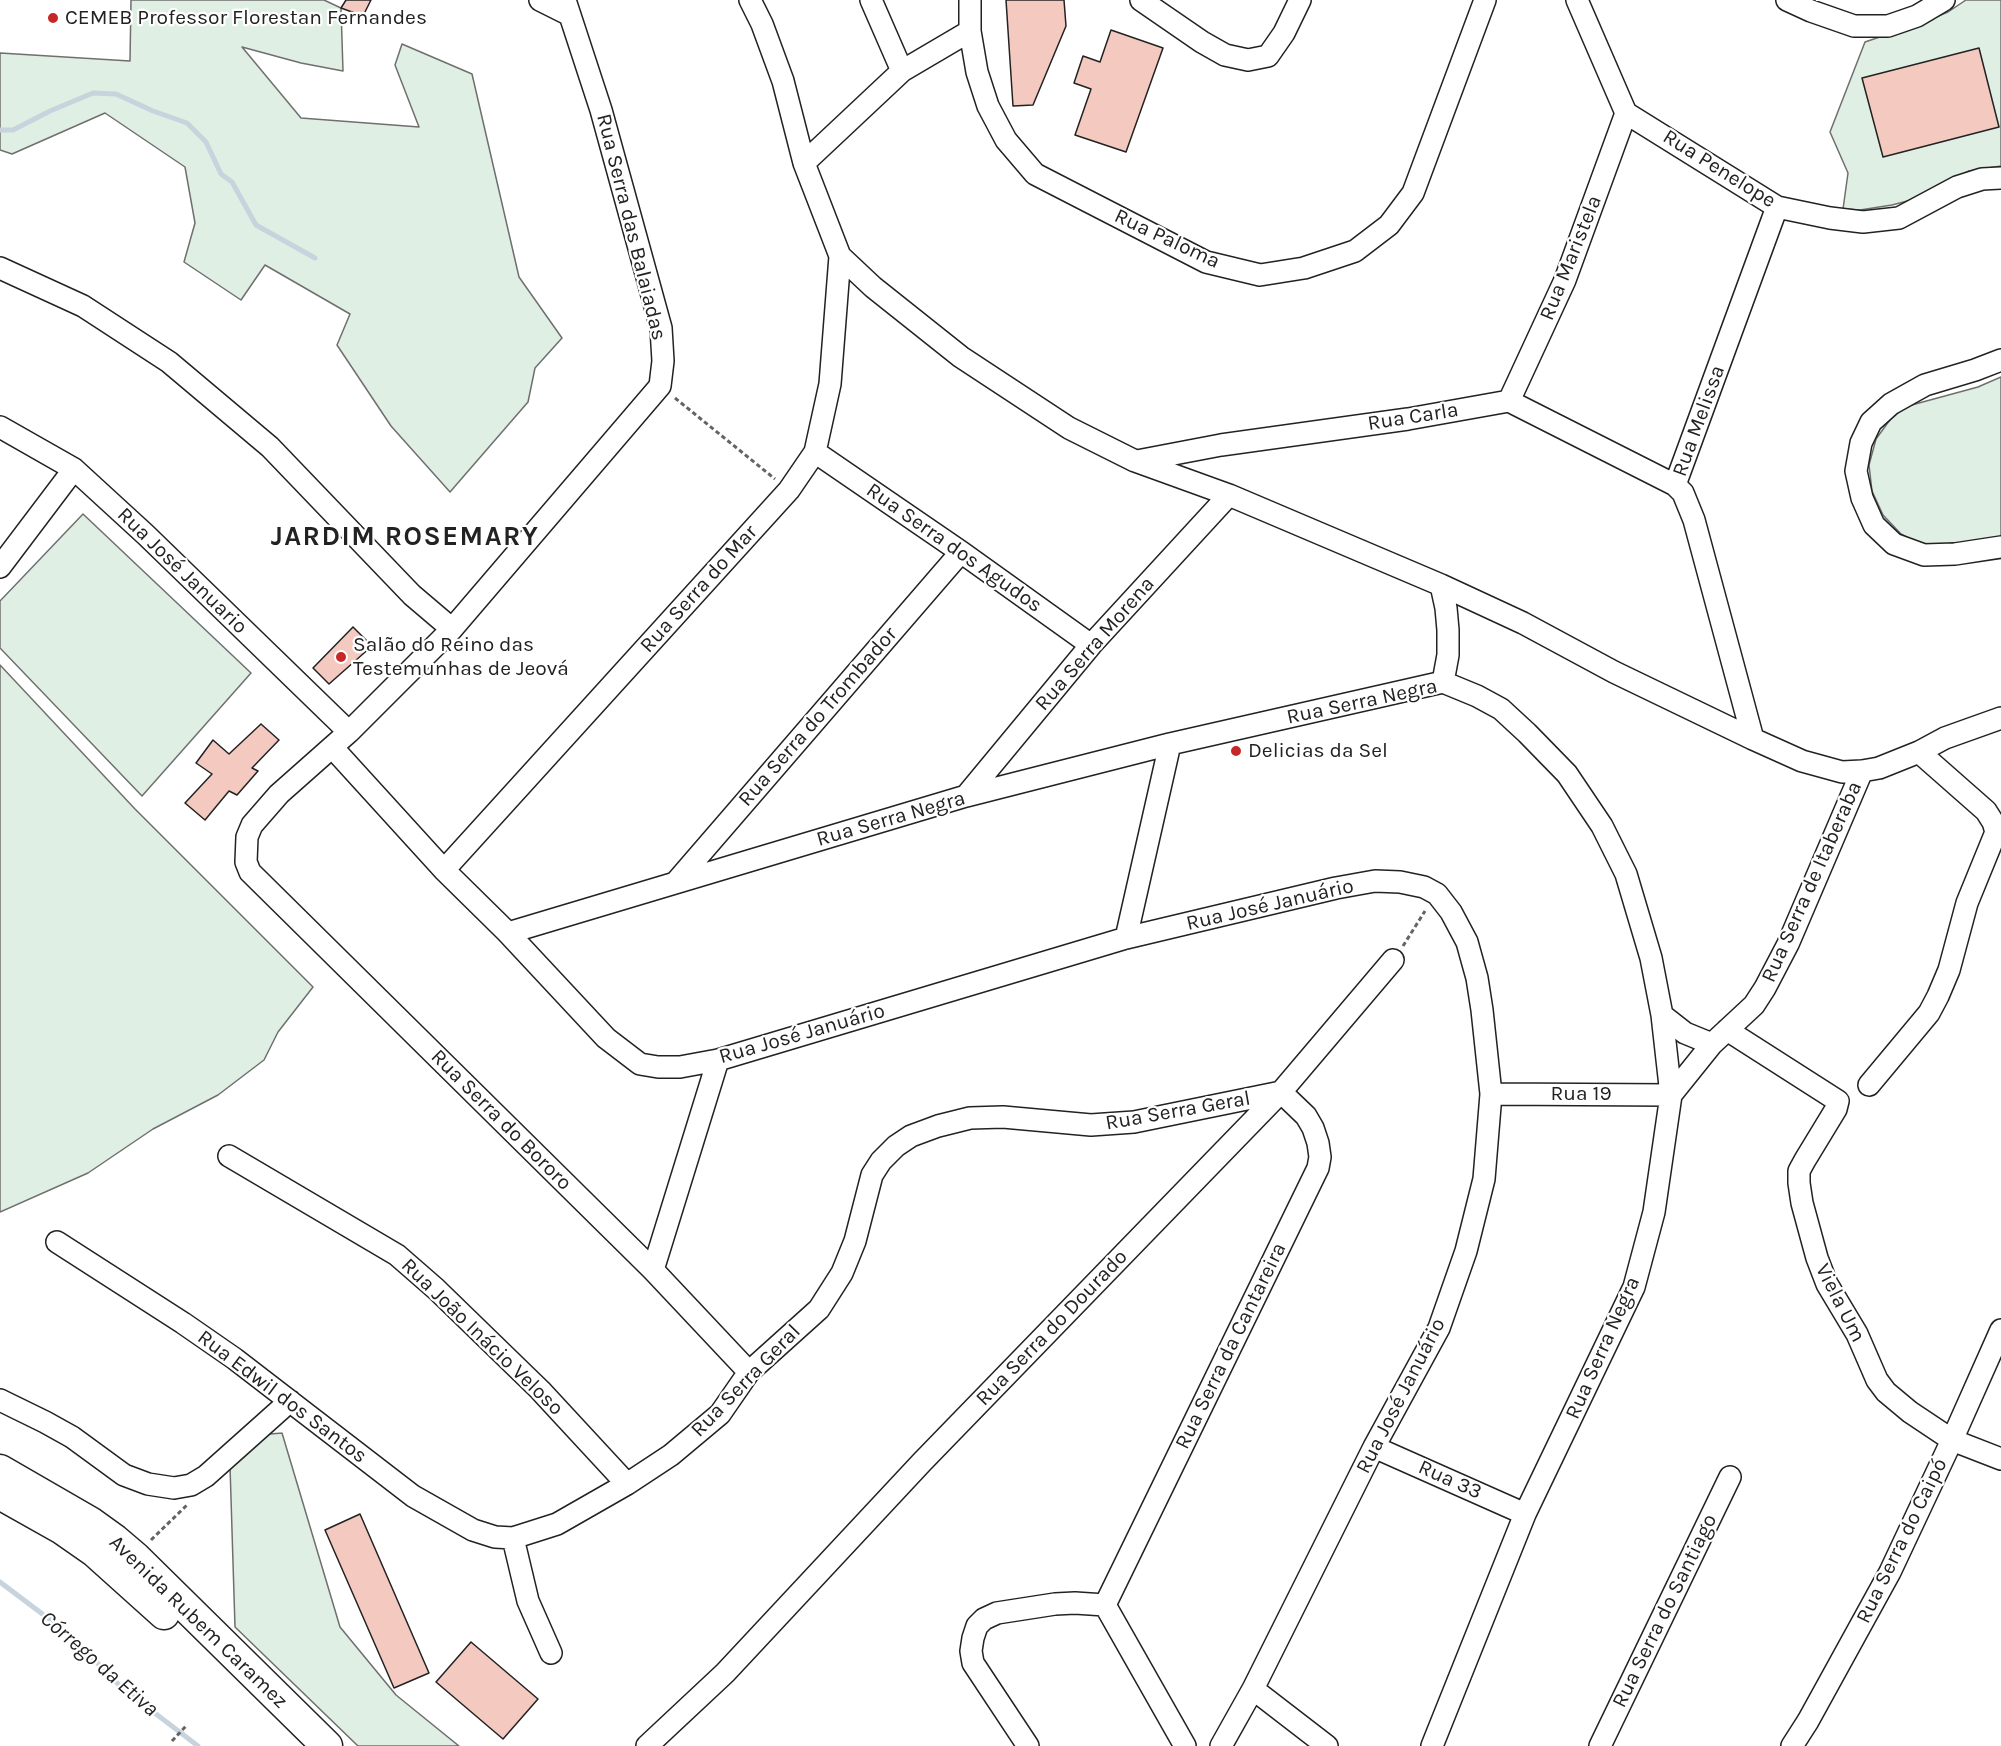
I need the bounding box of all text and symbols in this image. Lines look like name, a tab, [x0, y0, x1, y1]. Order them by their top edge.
place label: CEMEB Professor Florestan Fernandes	[65, 5, 427, 31]
marker: CEMEB Professor Florestan Fernandes	[46, 11, 60, 25]
street label: Rua Serra das Balaiadas	[591, 111, 671, 343]
street label: Rua Penelope	[1658, 124, 1780, 214]
street label: Rua Maristela	[1535, 192, 1607, 324]
street label: Rua Paloma	[1110, 204, 1224, 274]
street label: Rua Melissa	[1667, 362, 1731, 480]
street label: Rua Carla	[1366, 397, 1460, 437]
street label: Rua Serra dos Agudos	[861, 478, 1047, 618]
street label: Rua José Januario	[112, 502, 252, 640]
street label: Rua Serra do Mar	[635, 520, 763, 658]
district label: JARDIM ROSEMARY	[271, 521, 539, 553]
street label: Rua Serra Morena	[1030, 572, 1160, 716]
street label: Rua Serra do Trombador	[733, 622, 903, 812]
place label: Salão do Reino das Testemunhas de Jeová	[353, 632, 569, 682]
marker: Salão do Reino das Testemunhas de Jeová	[334, 650, 348, 664]
street label: Rua Serra Negra	[1284, 674, 1440, 730]
place label: Delicias da Sel	[1248, 738, 1388, 764]
marker: Delicias da Sel	[1229, 744, 1243, 758]
street label: Rua Serra de Itaberaba	[1756, 778, 1868, 986]
street label: Rua Serra Negra	[814, 786, 968, 852]
street label: Rua José Januário	[1184, 873, 1356, 937]
street label: Rua José Januário	[716, 998, 888, 1070]
street label: Rua Serra do Bororo	[425, 1044, 577, 1196]
street label: Rua 19	[1550, 1081, 1612, 1107]
street label: Rua Serra Geral	[1104, 1086, 1252, 1136]
street label: Rua Serra da Cantareira	[1170, 1239, 1292, 1453]
street label: Rua Serra do Dourado	[971, 1245, 1133, 1411]
street label: Rua João Inácio Veloso	[396, 1253, 568, 1421]
street label: Viela Um	[1810, 1260, 1870, 1346]
street label: Rua Serra Negra	[1560, 1273, 1646, 1423]
street label: Rua José Januário	[1351, 1314, 1451, 1478]
street label: Rua Serra Geral	[686, 1319, 806, 1443]
street label: Rua Edwil dos Santos	[192, 1325, 372, 1469]
street label: Rua Serra do Caipó	[1851, 1454, 1953, 1628]
street label: Rua 33	[1414, 1455, 1486, 1505]
street label: Rua Serra do Santiago	[1607, 1510, 1723, 1712]
street label: Avenida Rubem Caramez	[104, 1530, 292, 1714]
water label: Córrego da Etiva	[34, 1605, 164, 1723]

